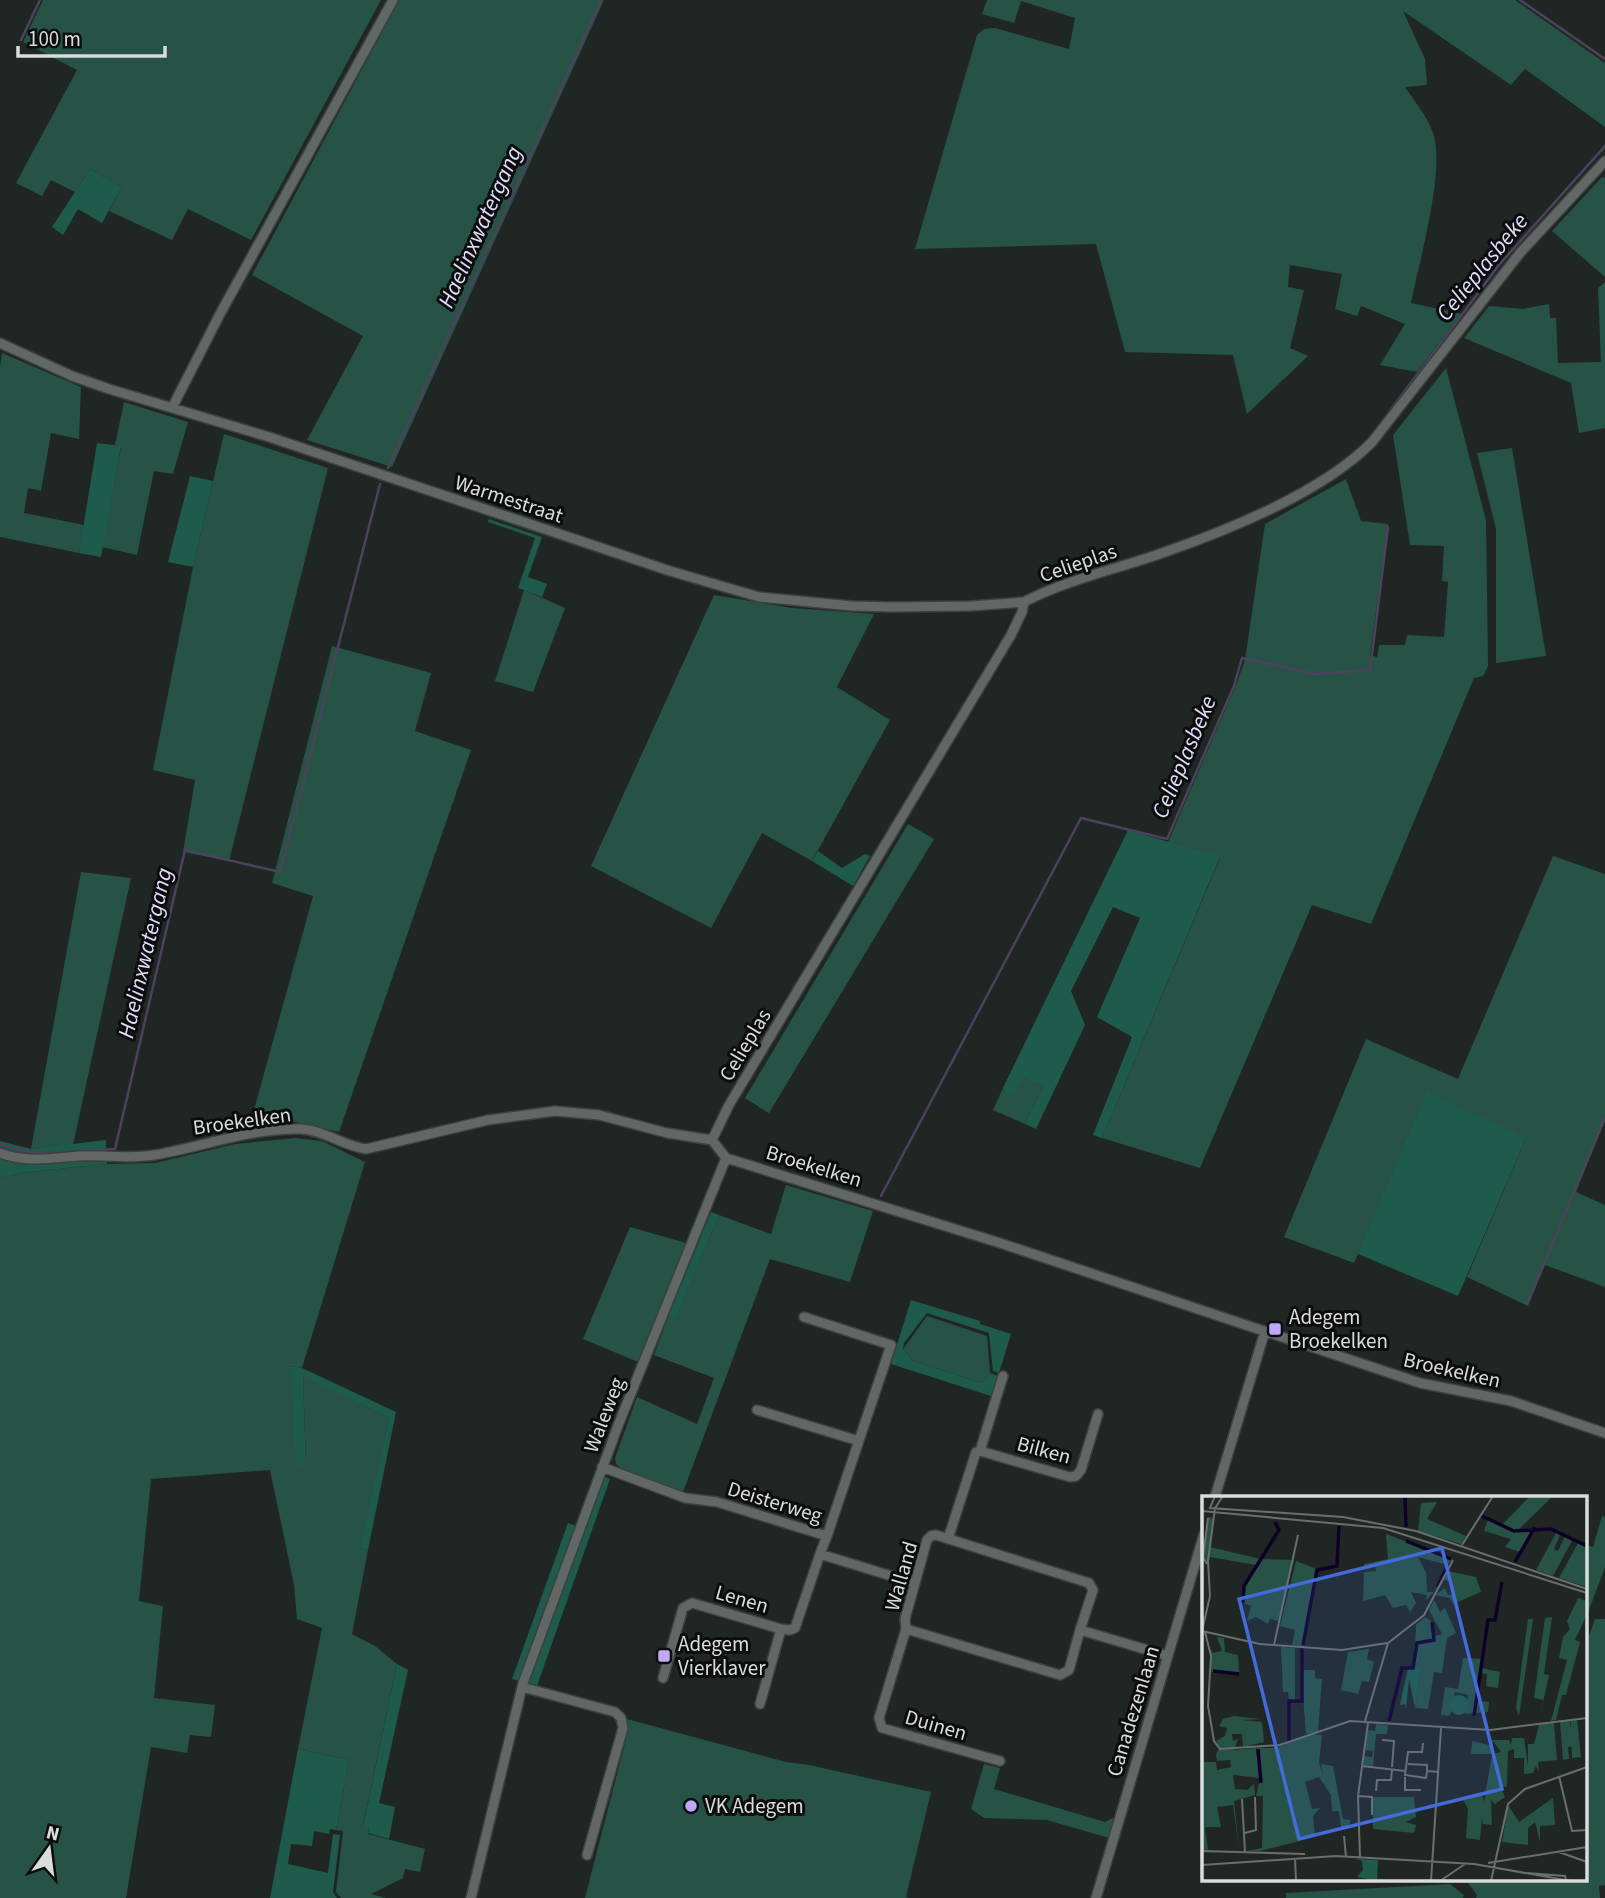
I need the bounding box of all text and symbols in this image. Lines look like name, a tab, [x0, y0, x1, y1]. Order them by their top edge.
scale bar	[18, 14, 164, 58]
text: 100 m	[28, 24, 81, 54]
water label: Haelinxwatergang	[430, 141, 530, 313]
water label: Celieplasbeke	[1428, 206, 1536, 328]
street label: Warmestraat	[451, 467, 567, 531]
street label: Celieplas	[1035, 536, 1121, 590]
water label: Celieplasbeke	[1143, 691, 1225, 823]
water label: Haelinxwatergang	[109, 865, 181, 1041]
street label: Celieplas	[712, 1003, 778, 1087]
street label: Broekelken	[191, 1099, 293, 1143]
street label: Broekelken	[762, 1137, 866, 1195]
place label: Adegem Broekelken	[1289, 1302, 1388, 1356]
marker: Adegem Broekelken	[1267, 1321, 1283, 1337]
street label: Broekelken	[1400, 1344, 1504, 1396]
street label: Waleweg	[576, 1373, 632, 1457]
street label: Bilken	[1014, 1428, 1074, 1472]
street label: Deisterweg	[724, 1473, 826, 1531]
inset map	[1202, 1496, 1588, 1881]
street label: Walland	[877, 1538, 925, 1614]
street label: Lenen	[712, 1577, 772, 1621]
place label: Adegem Vierklaver	[678, 1629, 766, 1683]
street label: Canadezenlaan	[1099, 1642, 1167, 1780]
marker: Adegem Vierklaver	[656, 1648, 672, 1664]
street label: Duinen	[902, 1702, 970, 1748]
place label: VK Adegem	[705, 1791, 804, 1821]
marker: VK Adegem	[683, 1798, 699, 1814]
north arrow	[14, 1814, 84, 1884]
text: N	[43, 1819, 62, 1849]

